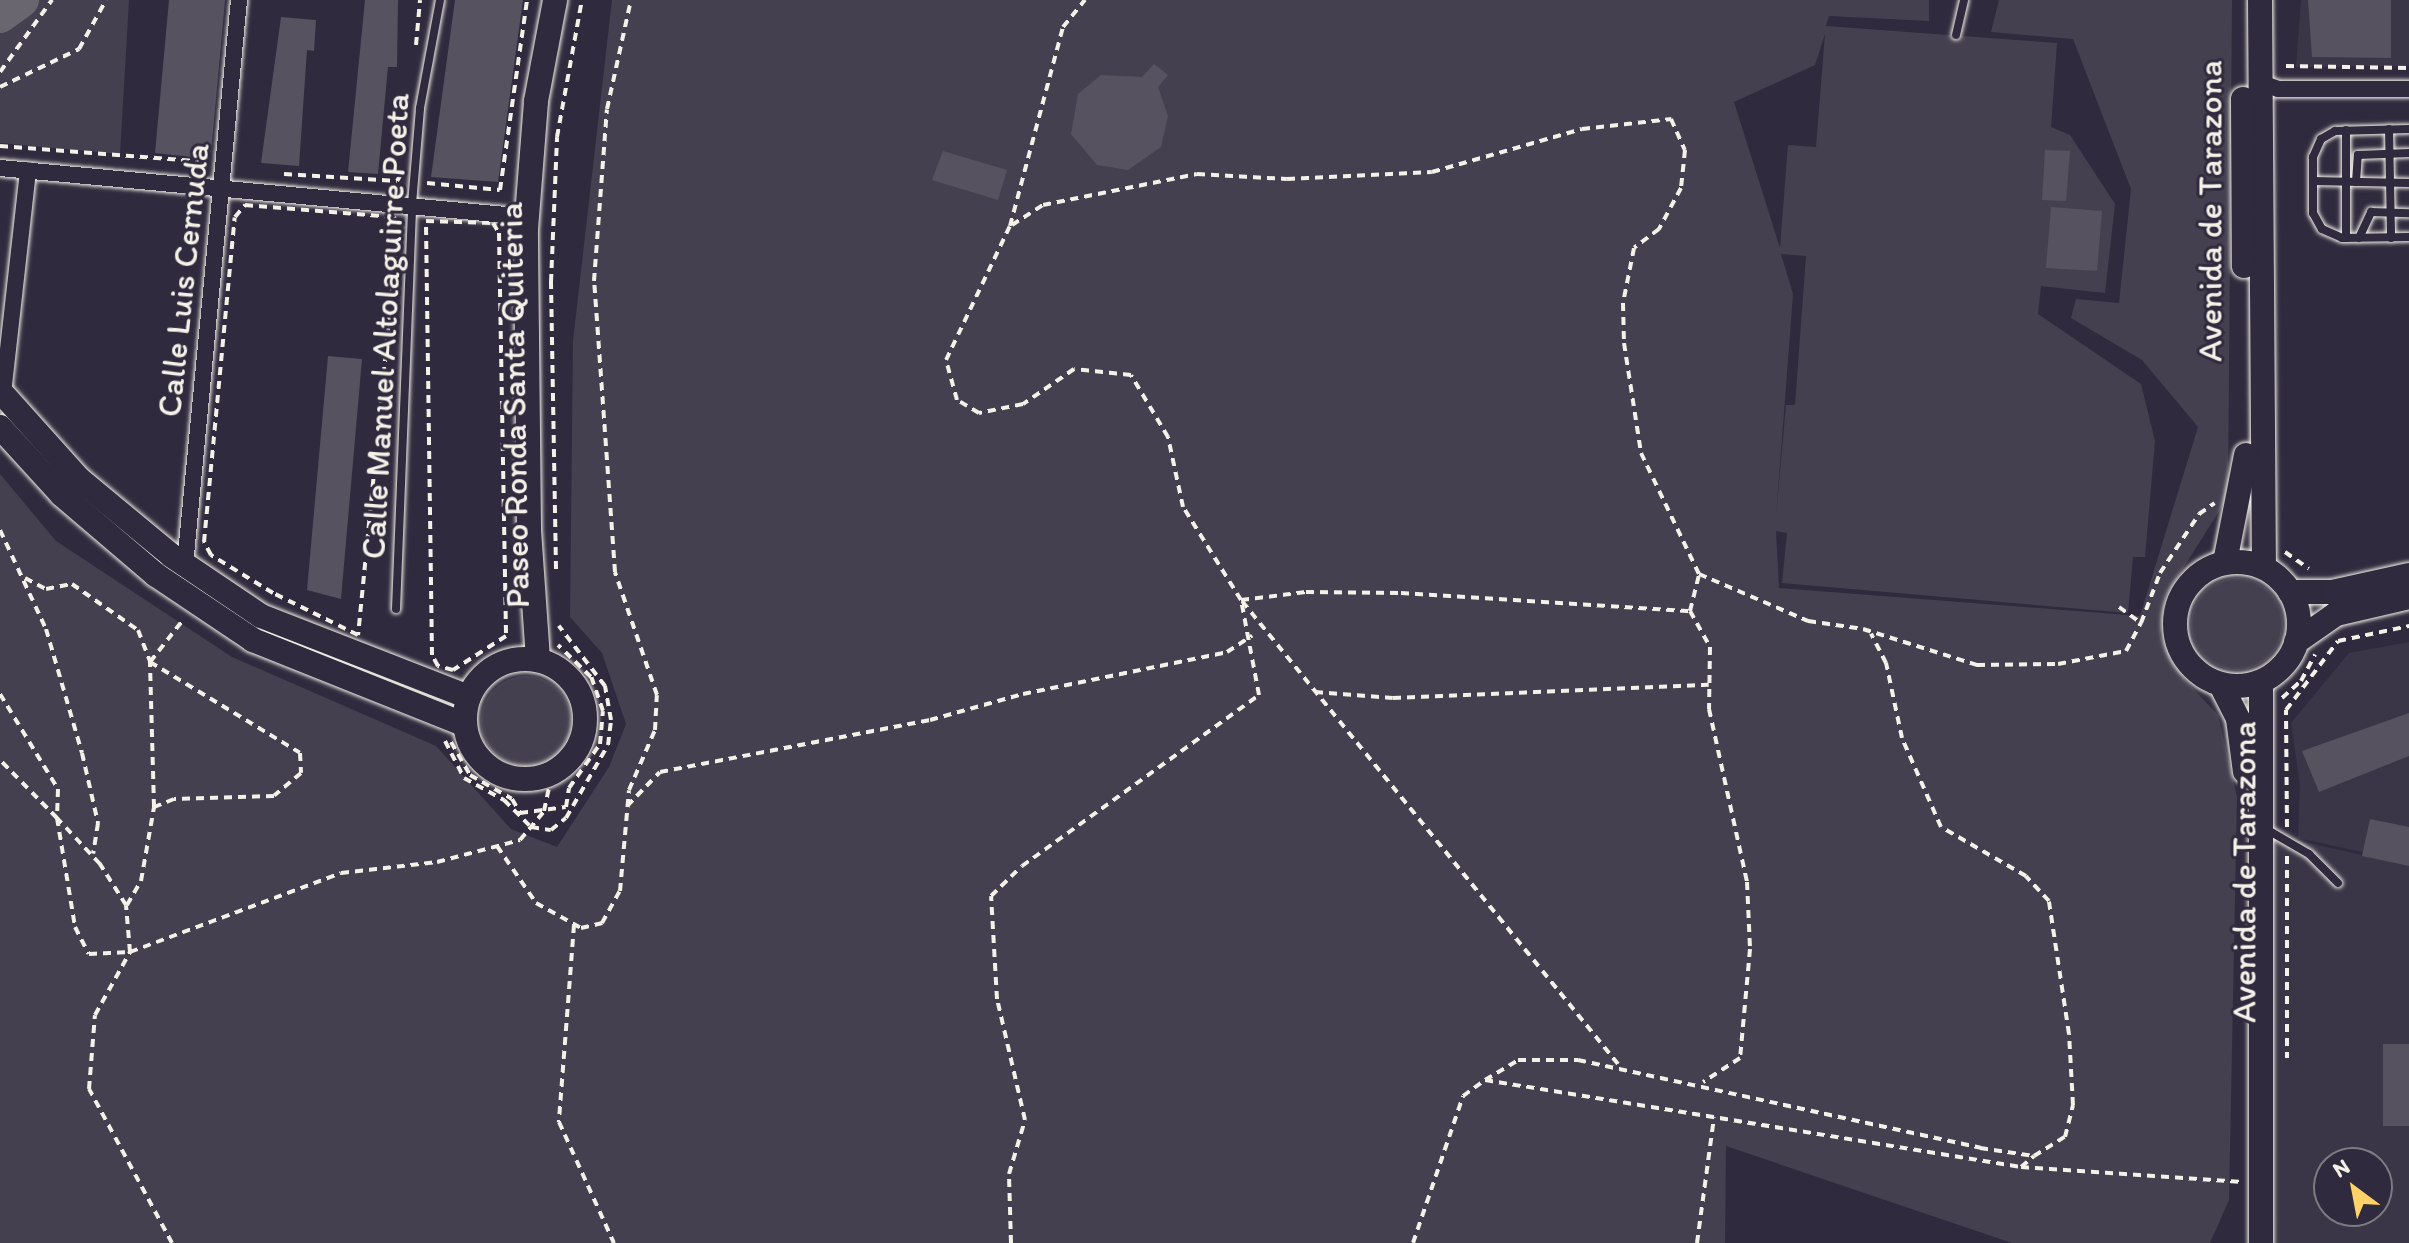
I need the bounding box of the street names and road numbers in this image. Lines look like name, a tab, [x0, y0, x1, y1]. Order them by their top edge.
street label: Avenida de Tarazona	[2190, 61, 2230, 361]
street label: Calle Manuel Altolaguirre Poeta	[352, 93, 418, 559]
street label: Calle Luis Cernuda	[148, 142, 218, 418]
street label: Paseo Ronda Santa Quiteria	[490, 202, 538, 608]
street label: Avenida de Tarazona	[2224, 722, 2264, 1022]

